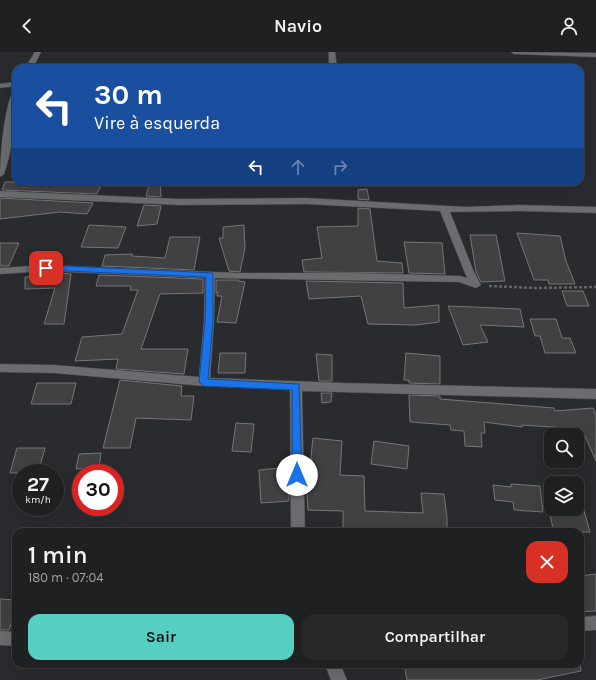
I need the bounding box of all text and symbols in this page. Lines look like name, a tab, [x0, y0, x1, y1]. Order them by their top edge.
icon: back	[16, 15, 38, 37]
text: Navio	[274, 15, 322, 37]
icon: person	[558, 15, 580, 37]
text: 30 m	[94, 78, 163, 111]
icon: left	[28, 80, 80, 132]
text: Vire à esquerda	[94, 112, 220, 134]
icon: left	[245, 156, 267, 178]
icon: ahead	[287, 156, 309, 178]
icon: right	[329, 156, 351, 178]
pin	[29, 251, 63, 285]
icon: arrive	[35, 257, 57, 279]
map controls	[544, 428, 584, 516]
button: search	[544, 428, 584, 468]
position arrow	[276, 454, 318, 496]
speed limit sign: 30	[72, 464, 124, 516]
text: 27	[27, 473, 49, 496]
button: layers	[544, 476, 584, 516]
text: km/h	[25, 494, 51, 506]
text: 1 min	[28, 541, 88, 569]
button: close	[526, 541, 568, 583]
text: 180 m · 07:04	[28, 570, 104, 585]
button: Sair	[28, 614, 294, 660]
button: Compartilhar	[302, 614, 568, 660]

